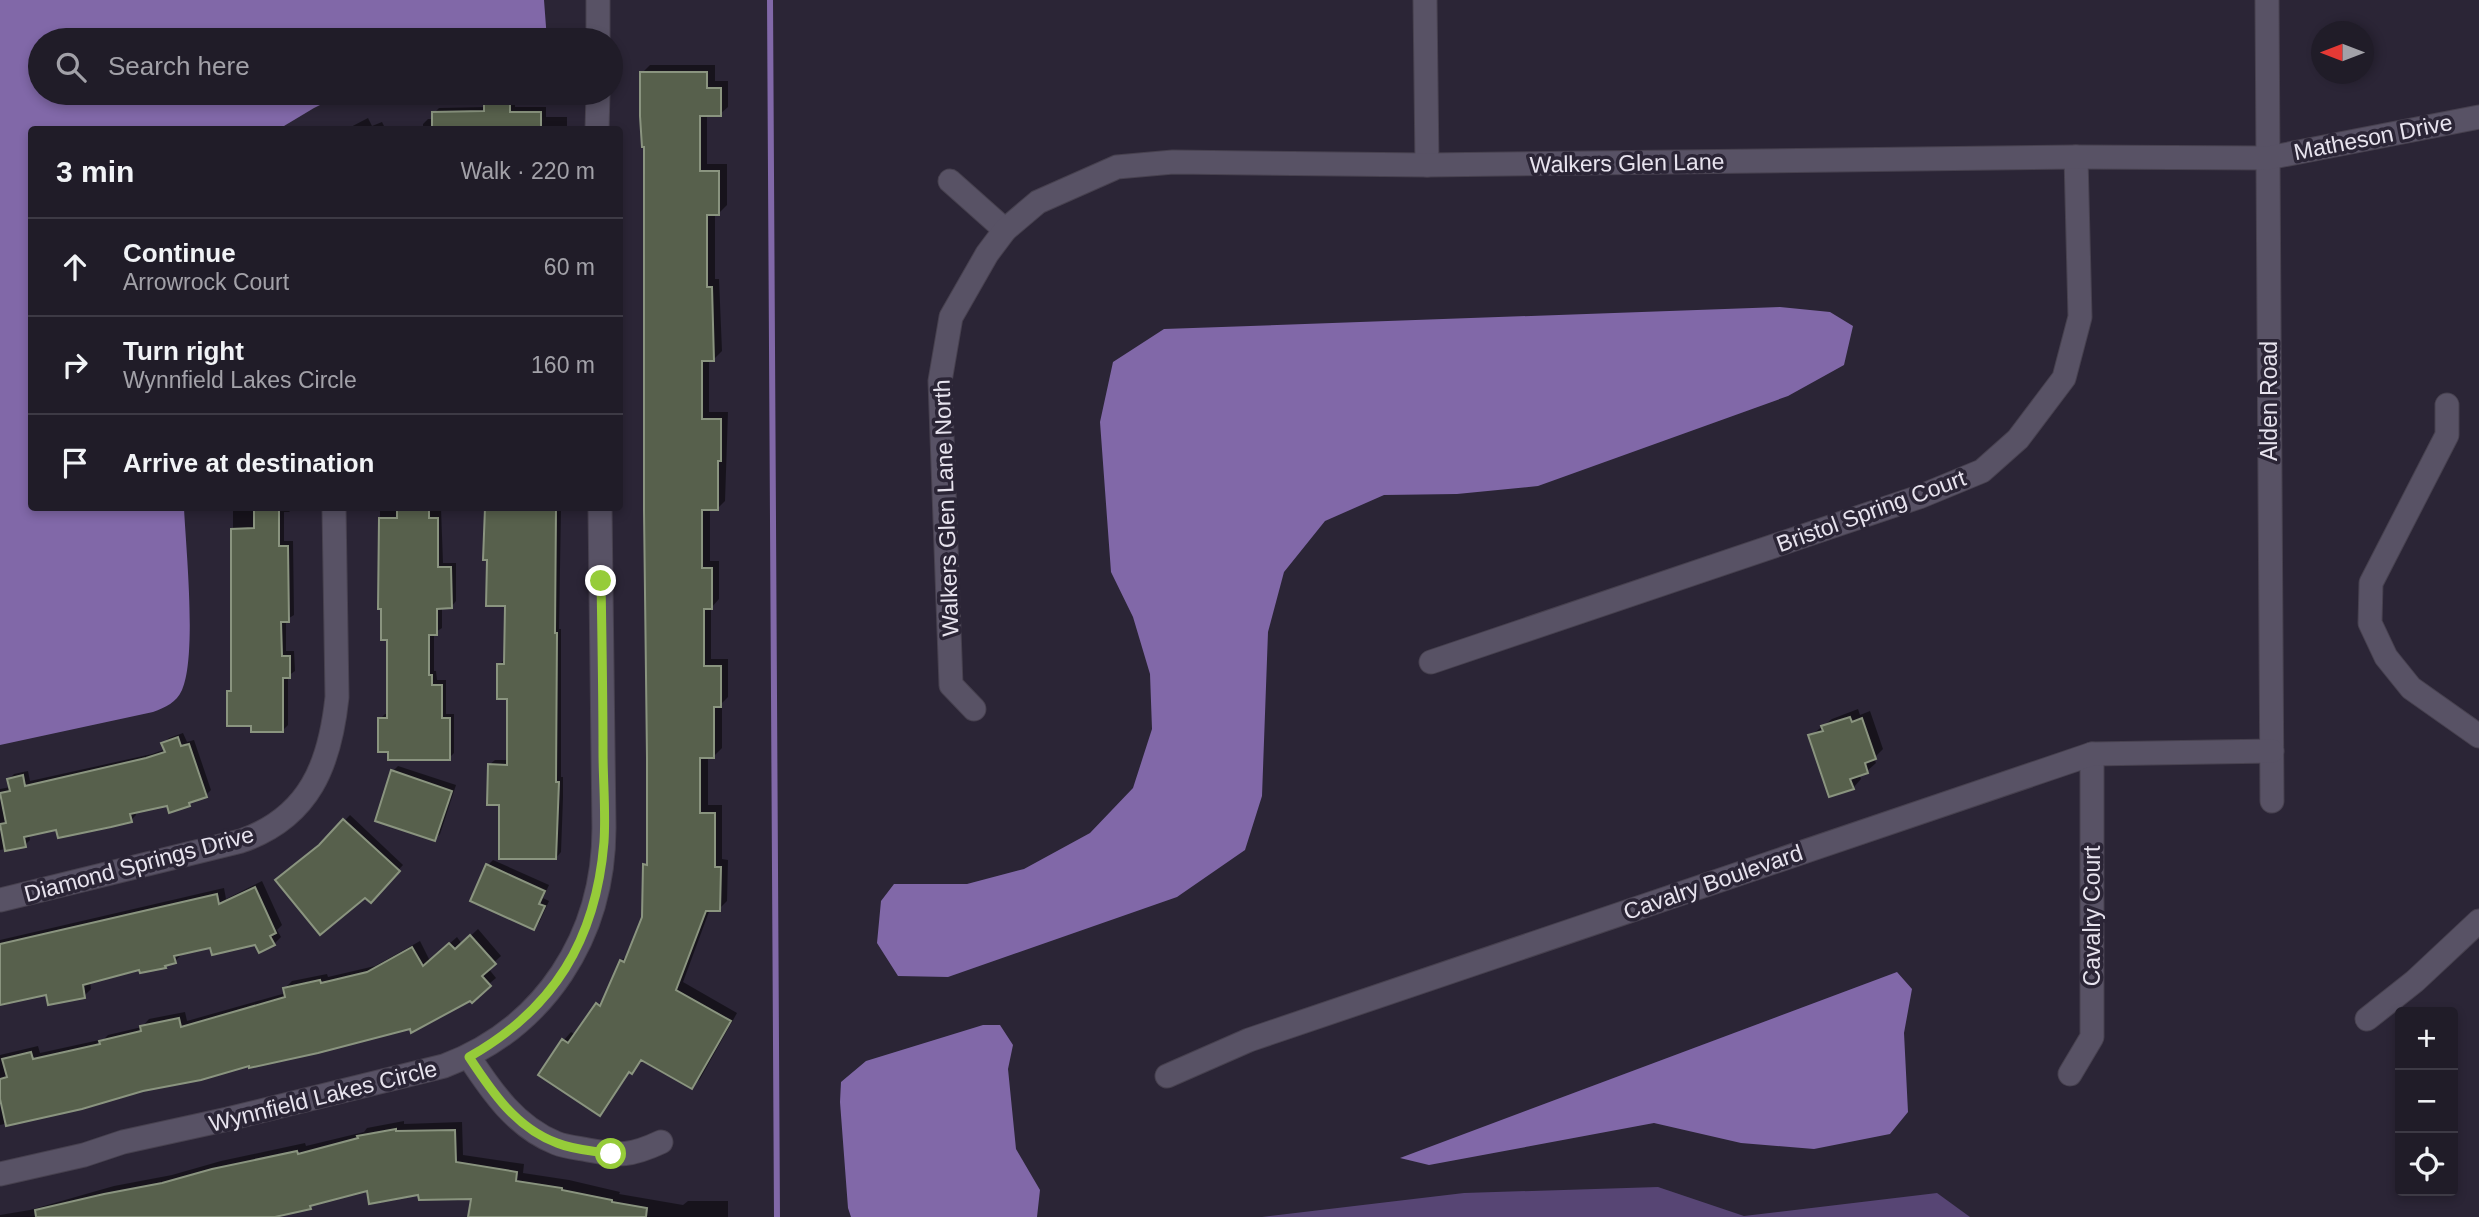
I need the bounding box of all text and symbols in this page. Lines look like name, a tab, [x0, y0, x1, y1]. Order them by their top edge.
north arrow	[2311, 21, 2374, 84]
search box	[28, 28, 623, 105]
icon: search	[52, 48, 90, 86]
text: Search here	[108, 51, 250, 81]
street label: Matheson Drive	[2291, 109, 2455, 165]
street label: Walkers Glen Lane	[1529, 148, 1725, 178]
text: 3 min	[56, 155, 134, 188]
text: Walk · 220 m	[460, 158, 595, 184]
text: Continue	[123, 238, 236, 268]
icon: ahead	[56, 248, 94, 286]
text: 60 m	[544, 254, 595, 280]
text: Arrowrock Court	[123, 269, 289, 295]
text: Turn right	[123, 336, 244, 366]
street label: Alden Road	[2256, 341, 2282, 461]
icon: right	[56, 346, 94, 384]
text: 160 m	[531, 352, 595, 378]
text: Wynnfield Lakes Circle	[123, 367, 357, 393]
street label: Walkers Glen Lane North	[929, 379, 963, 637]
icon: arrive	[56, 444, 94, 482]
text: Arrive at destination	[123, 448, 374, 478]
street label: Bristol Spring Court	[1773, 464, 1970, 557]
route end	[585, 565, 616, 596]
street label: Diamond Springs Drive	[21, 821, 257, 907]
street label: Cavalry Boulevard	[1620, 839, 1806, 925]
street label: Cavalry Court	[2079, 845, 2105, 986]
map controls	[2395, 1007, 2458, 1196]
button: +	[2395, 1007, 2458, 1070]
street label: Wynnfield Lakes Circle	[206, 1055, 440, 1137]
button: −	[2395, 1070, 2458, 1133]
button: locate	[2395, 1133, 2458, 1196]
route start	[595, 1138, 626, 1169]

